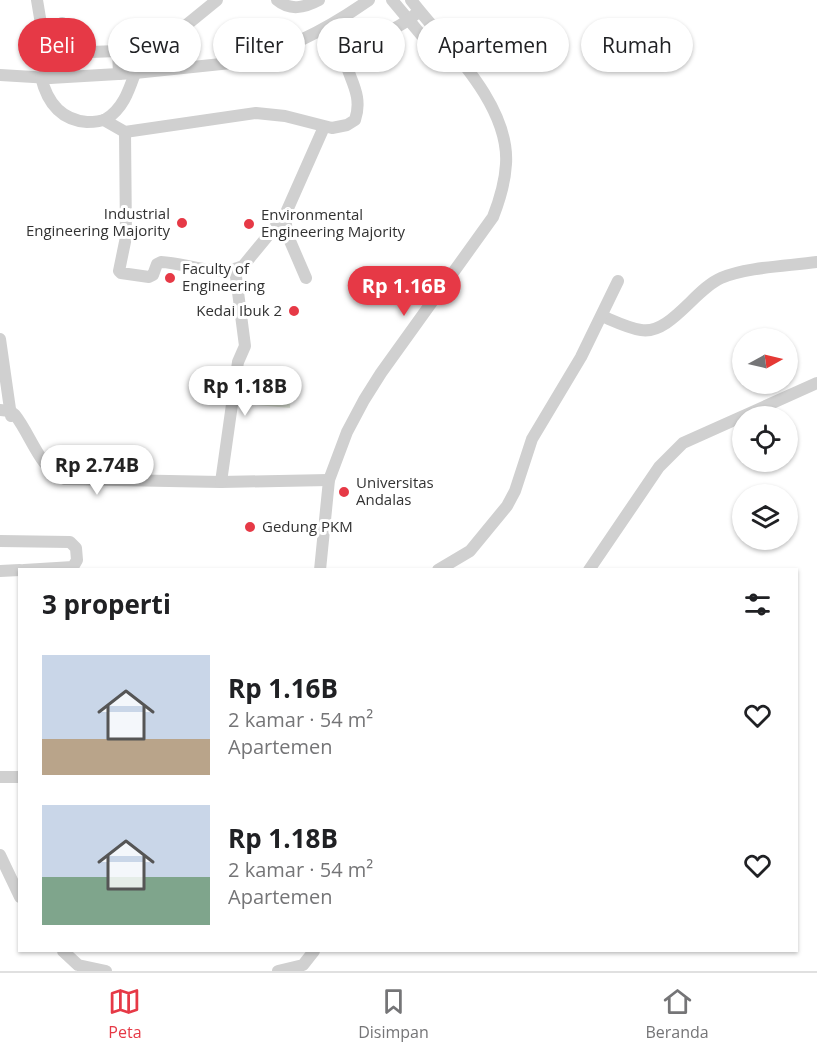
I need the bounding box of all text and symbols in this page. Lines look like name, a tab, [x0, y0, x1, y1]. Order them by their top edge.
chip: Beli	[18, 18, 96, 72]
chip: Sewa	[108, 18, 201, 72]
chip: Filter	[213, 18, 305, 72]
chip: Baru	[317, 18, 405, 72]
chip: Apartemen	[417, 18, 569, 72]
chip: Rumah	[581, 18, 693, 72]
place label: Industrial Engineering Majority	[26, 203, 170, 240]
place label: Environmental Engineering Majority	[261, 204, 406, 241]
marker: Industrial Engineering Majority	[175, 216, 189, 230]
marker: Environmental Engineering Majority	[242, 217, 256, 231]
place label: Faculty of Engineering	[182, 258, 265, 295]
pin: Rp 1.16B	[342, 266, 466, 317]
marker: Faculty of Engineering	[163, 271, 177, 285]
text: Rp 1.16B	[362, 272, 446, 299]
place label: Kedai Ibuk 2	[196, 300, 282, 320]
marker: Kedai Ibuk 2	[287, 304, 301, 318]
north arrow	[732, 328, 798, 394]
map controls	[732, 328, 798, 550]
pin: Rp 1.18B	[183, 366, 307, 417]
text: Rp 1.18B	[203, 372, 287, 399]
button: locate	[732, 406, 798, 472]
pin: Rp 2.74B	[35, 445, 159, 496]
text: Rp 2.74B	[55, 451, 139, 478]
place label: Universitas Andalas	[356, 472, 434, 509]
button: layers	[732, 484, 798, 550]
marker: Universitas Andalas	[337, 485, 351, 499]
place label: Gedung PKM	[262, 516, 353, 536]
marker: Gedung PKM	[243, 520, 257, 534]
text: 3 properti	[42, 586, 171, 622]
icon: filters	[741, 588, 774, 621]
text: Rp 1.16B	[228, 670, 338, 706]
icon: home	[90, 679, 162, 751]
icon: heart	[741, 699, 774, 732]
text: 2 kamar · 54 m²	[228, 706, 373, 733]
text: Apartemen	[228, 733, 333, 760]
text: Rp 1.18B	[228, 820, 338, 856]
icon: home	[90, 829, 162, 901]
icon: heart	[741, 849, 774, 882]
text: 2 kamar · 54 m²	[228, 856, 373, 883]
text: Apartemen	[228, 883, 333, 910]
tab: Peta	[108, 985, 142, 1043]
tab: Disimpan	[358, 985, 429, 1043]
tab: Beranda	[645, 985, 709, 1043]

